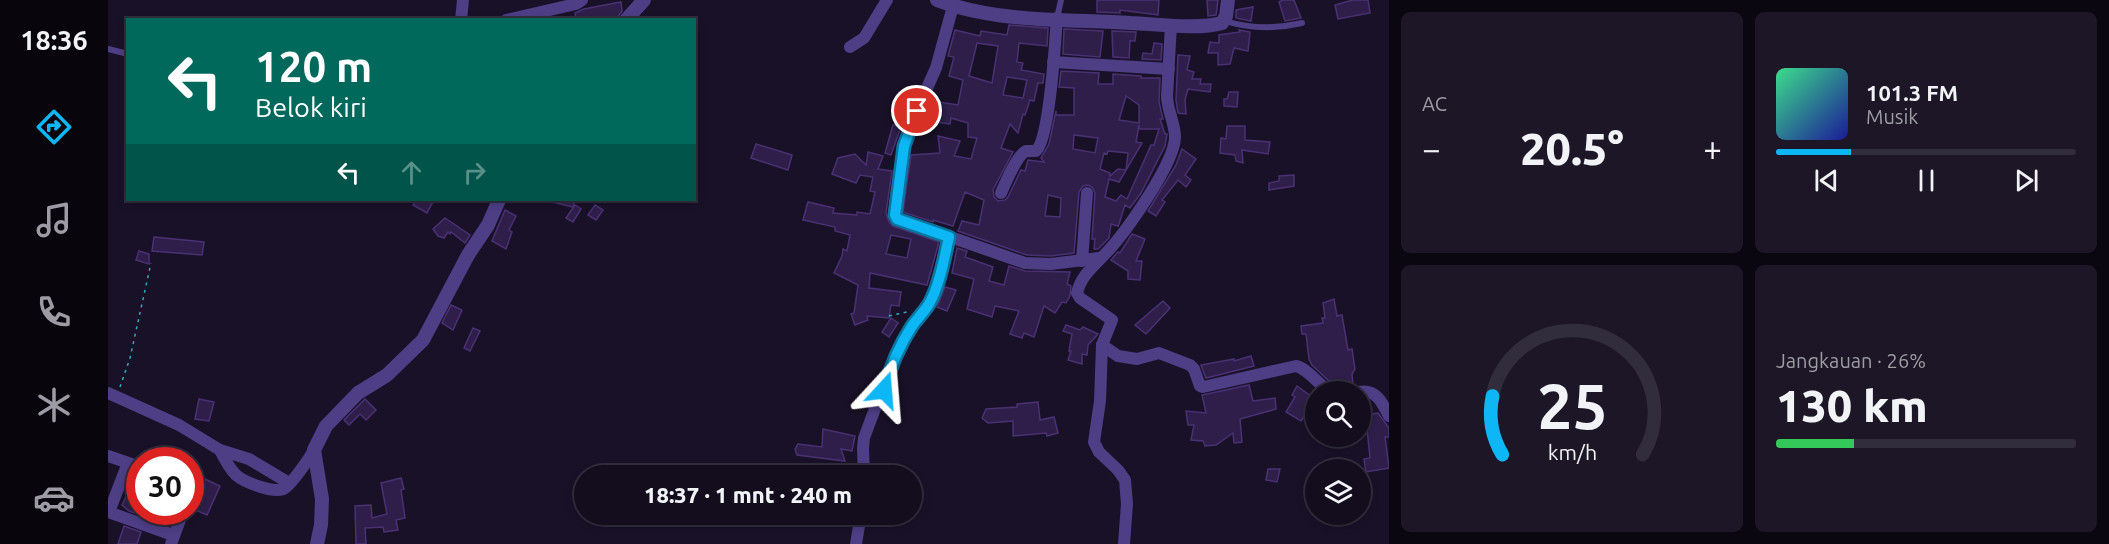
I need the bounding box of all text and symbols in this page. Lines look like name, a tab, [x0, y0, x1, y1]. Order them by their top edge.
text: 18:36	[20, 25, 88, 55]
icon: left	[156, 42, 234, 120]
text: 120 m	[255, 43, 372, 90]
text: 101.3 FM	[1866, 80, 1958, 105]
pin	[891, 85, 942, 136]
text: Belok kiri	[255, 92, 367, 122]
text: AC	[1422, 92, 1447, 115]
icon: arrive	[900, 94, 933, 127]
text: Musik	[1866, 105, 1918, 128]
icon: directions	[33, 106, 75, 148]
text: 20.5°	[1520, 123, 1624, 174]
text: −	[1422, 130, 1441, 167]
text: +	[1703, 130, 1722, 167]
icon: left	[332, 156, 365, 189]
icon: ahead	[395, 156, 428, 189]
icon: right	[458, 156, 491, 189]
icon: previous	[1810, 164, 1843, 197]
icon: pause	[1910, 164, 1943, 197]
icon: next	[2010, 164, 2043, 197]
icon: music	[33, 199, 75, 241]
icon: phone	[33, 291, 75, 333]
text: Jangkauan · 26%	[1776, 349, 1926, 372]
position arrow	[852, 358, 916, 422]
text: 25	[1537, 371, 1607, 441]
text: 130 km	[1776, 380, 1928, 431]
map controls	[1305, 381, 1371, 525]
button: search	[1305, 381, 1371, 447]
icon: climate	[33, 384, 75, 426]
text: km/h	[1547, 441, 1597, 465]
speed limit sign: 30	[126, 447, 204, 525]
button: layers	[1305, 459, 1371, 525]
icon: car	[33, 477, 75, 519]
text: 18:37 · 1 mnt · 240 m	[644, 482, 852, 507]

